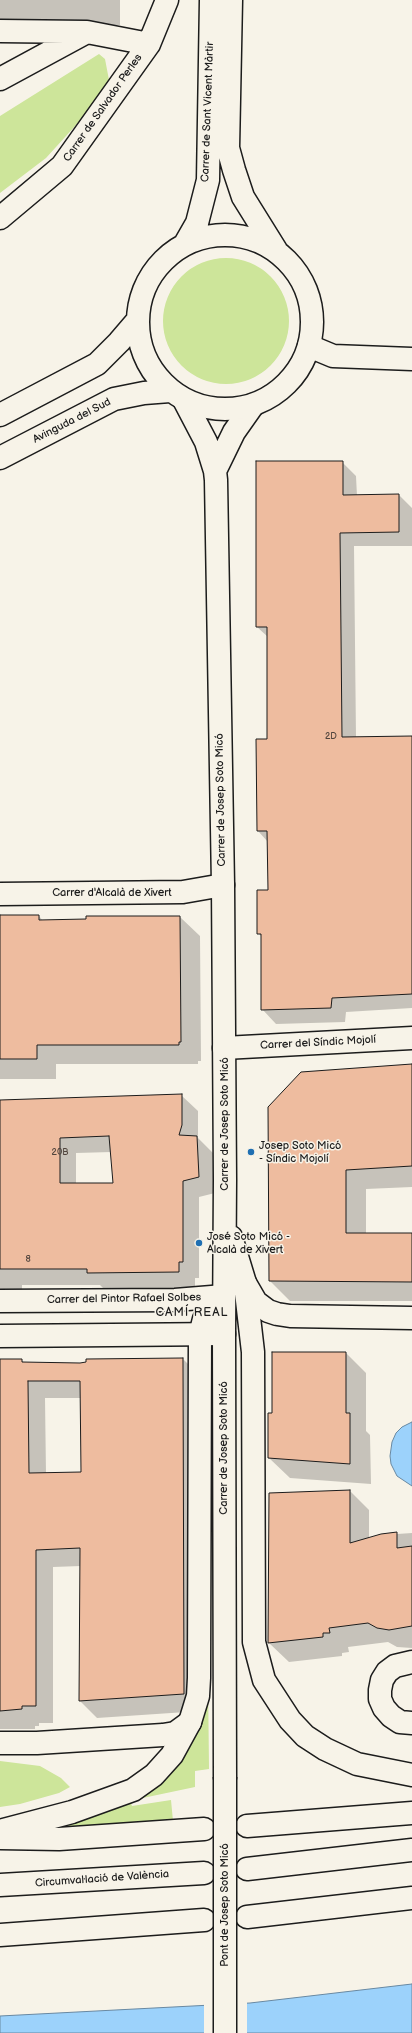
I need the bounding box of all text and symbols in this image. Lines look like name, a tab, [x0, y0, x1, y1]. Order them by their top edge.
street label: Carrer de Sant Vicent Màrtir	[199, 42, 217, 182]
street label: Carrer de Salvador Perles	[61, 52, 145, 164]
street label: Avinguda del Sud	[31, 396, 113, 446]
house number: 2D	[325, 732, 337, 742]
street label: Carrer de Josep Soto Micó	[213, 733, 229, 867]
street label: Carrer d'Alcalà de Xivert	[52, 886, 172, 900]
street label: Carrer del Síndic Mojolí	[260, 1033, 376, 1053]
street label: Carrer de Josep Soto Micó	[218, 1057, 232, 1191]
place label: Josep Soto Micó - Síndic Mojolí	[259, 1139, 341, 1165]
marker: Josep Soto Micó - Síndic Mojolí	[246, 1147, 256, 1157]
house number: 20B	[52, 1148, 68, 1158]
place label: José Soto Micó - Alcalà de Xivert	[207, 1230, 290, 1256]
marker: José Soto Micó - Alcalà de Xivert	[194, 1238, 204, 1248]
house number: 8	[25, 1255, 31, 1265]
street label: Carrer del Pintor Rafael Solbes	[47, 1291, 201, 1307]
district label: CAMÍ REAL	[156, 1306, 228, 1320]
street label: Carrer de Josep Soto Micó	[217, 1381, 231, 1515]
street label: Pont de Josep Soto Micó	[218, 1843, 232, 1967]
street label: Circumval·lació de València	[35, 1868, 169, 1890]

